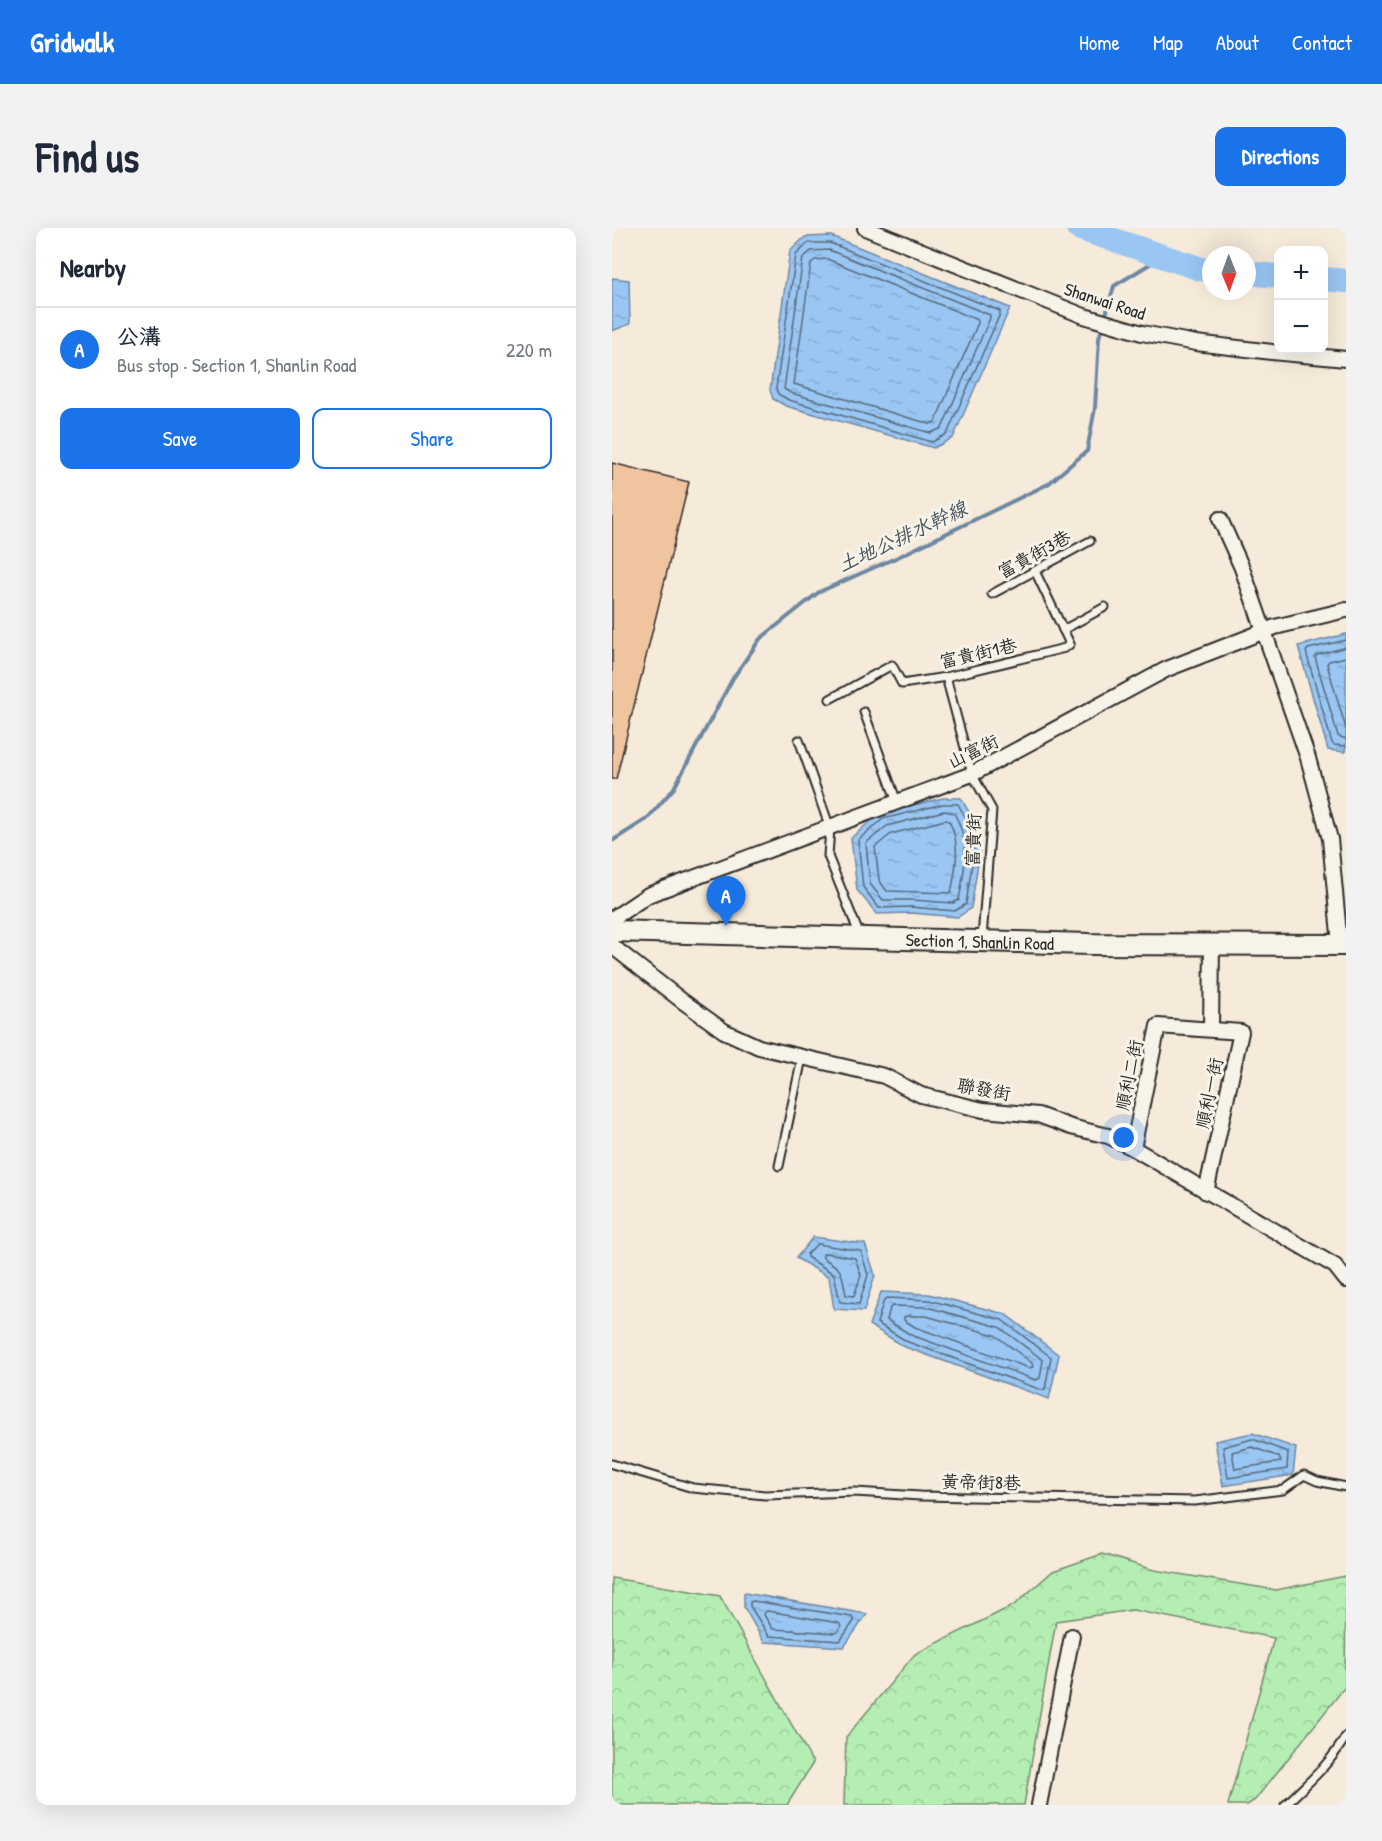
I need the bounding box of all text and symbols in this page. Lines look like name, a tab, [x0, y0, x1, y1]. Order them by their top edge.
text: Gridwalk	[30, 23, 114, 61]
text: Home	[1079, 28, 1120, 57]
text: Map	[1153, 28, 1183, 57]
text: About	[1216, 28, 1259, 57]
text: Contact	[1292, 28, 1352, 57]
button: Directions	[1215, 127, 1346, 186]
text: Find us	[36, 128, 139, 185]
north arrow	[1202, 246, 1256, 300]
map controls	[1274, 246, 1328, 354]
button: +	[1274, 246, 1328, 300]
text: Nearby	[60, 250, 126, 285]
street label: Shanwai Road	[1061, 276, 1149, 326]
button: −	[1274, 300, 1328, 354]
text: 公溝	[117, 321, 161, 351]
text: A	[75, 336, 84, 363]
text: 220 m	[506, 336, 552, 363]
text: Bus stop · Section 1, Shanlin Road	[117, 351, 356, 378]
button: Save	[60, 408, 300, 469]
button: Share	[312, 408, 552, 469]
water label: 土地公排水幹線	[833, 494, 972, 578]
street label: 富貴街3巷	[993, 524, 1075, 584]
street label: 富貴街1巷	[937, 632, 1019, 674]
street label: 山富街	[943, 728, 1003, 774]
street label: 富貴街	[960, 813, 986, 867]
pin: A	[706, 876, 746, 926]
street label: Section 1, Shanlin Road	[905, 927, 1054, 956]
street label: 順利二街	[1109, 1037, 1149, 1113]
street label: 順利一街	[1189, 1055, 1229, 1131]
street label: 聯發街	[955, 1072, 1013, 1106]
your location	[1109, 1123, 1138, 1152]
street label: 黃帝街8巷	[941, 1469, 1021, 1495]

